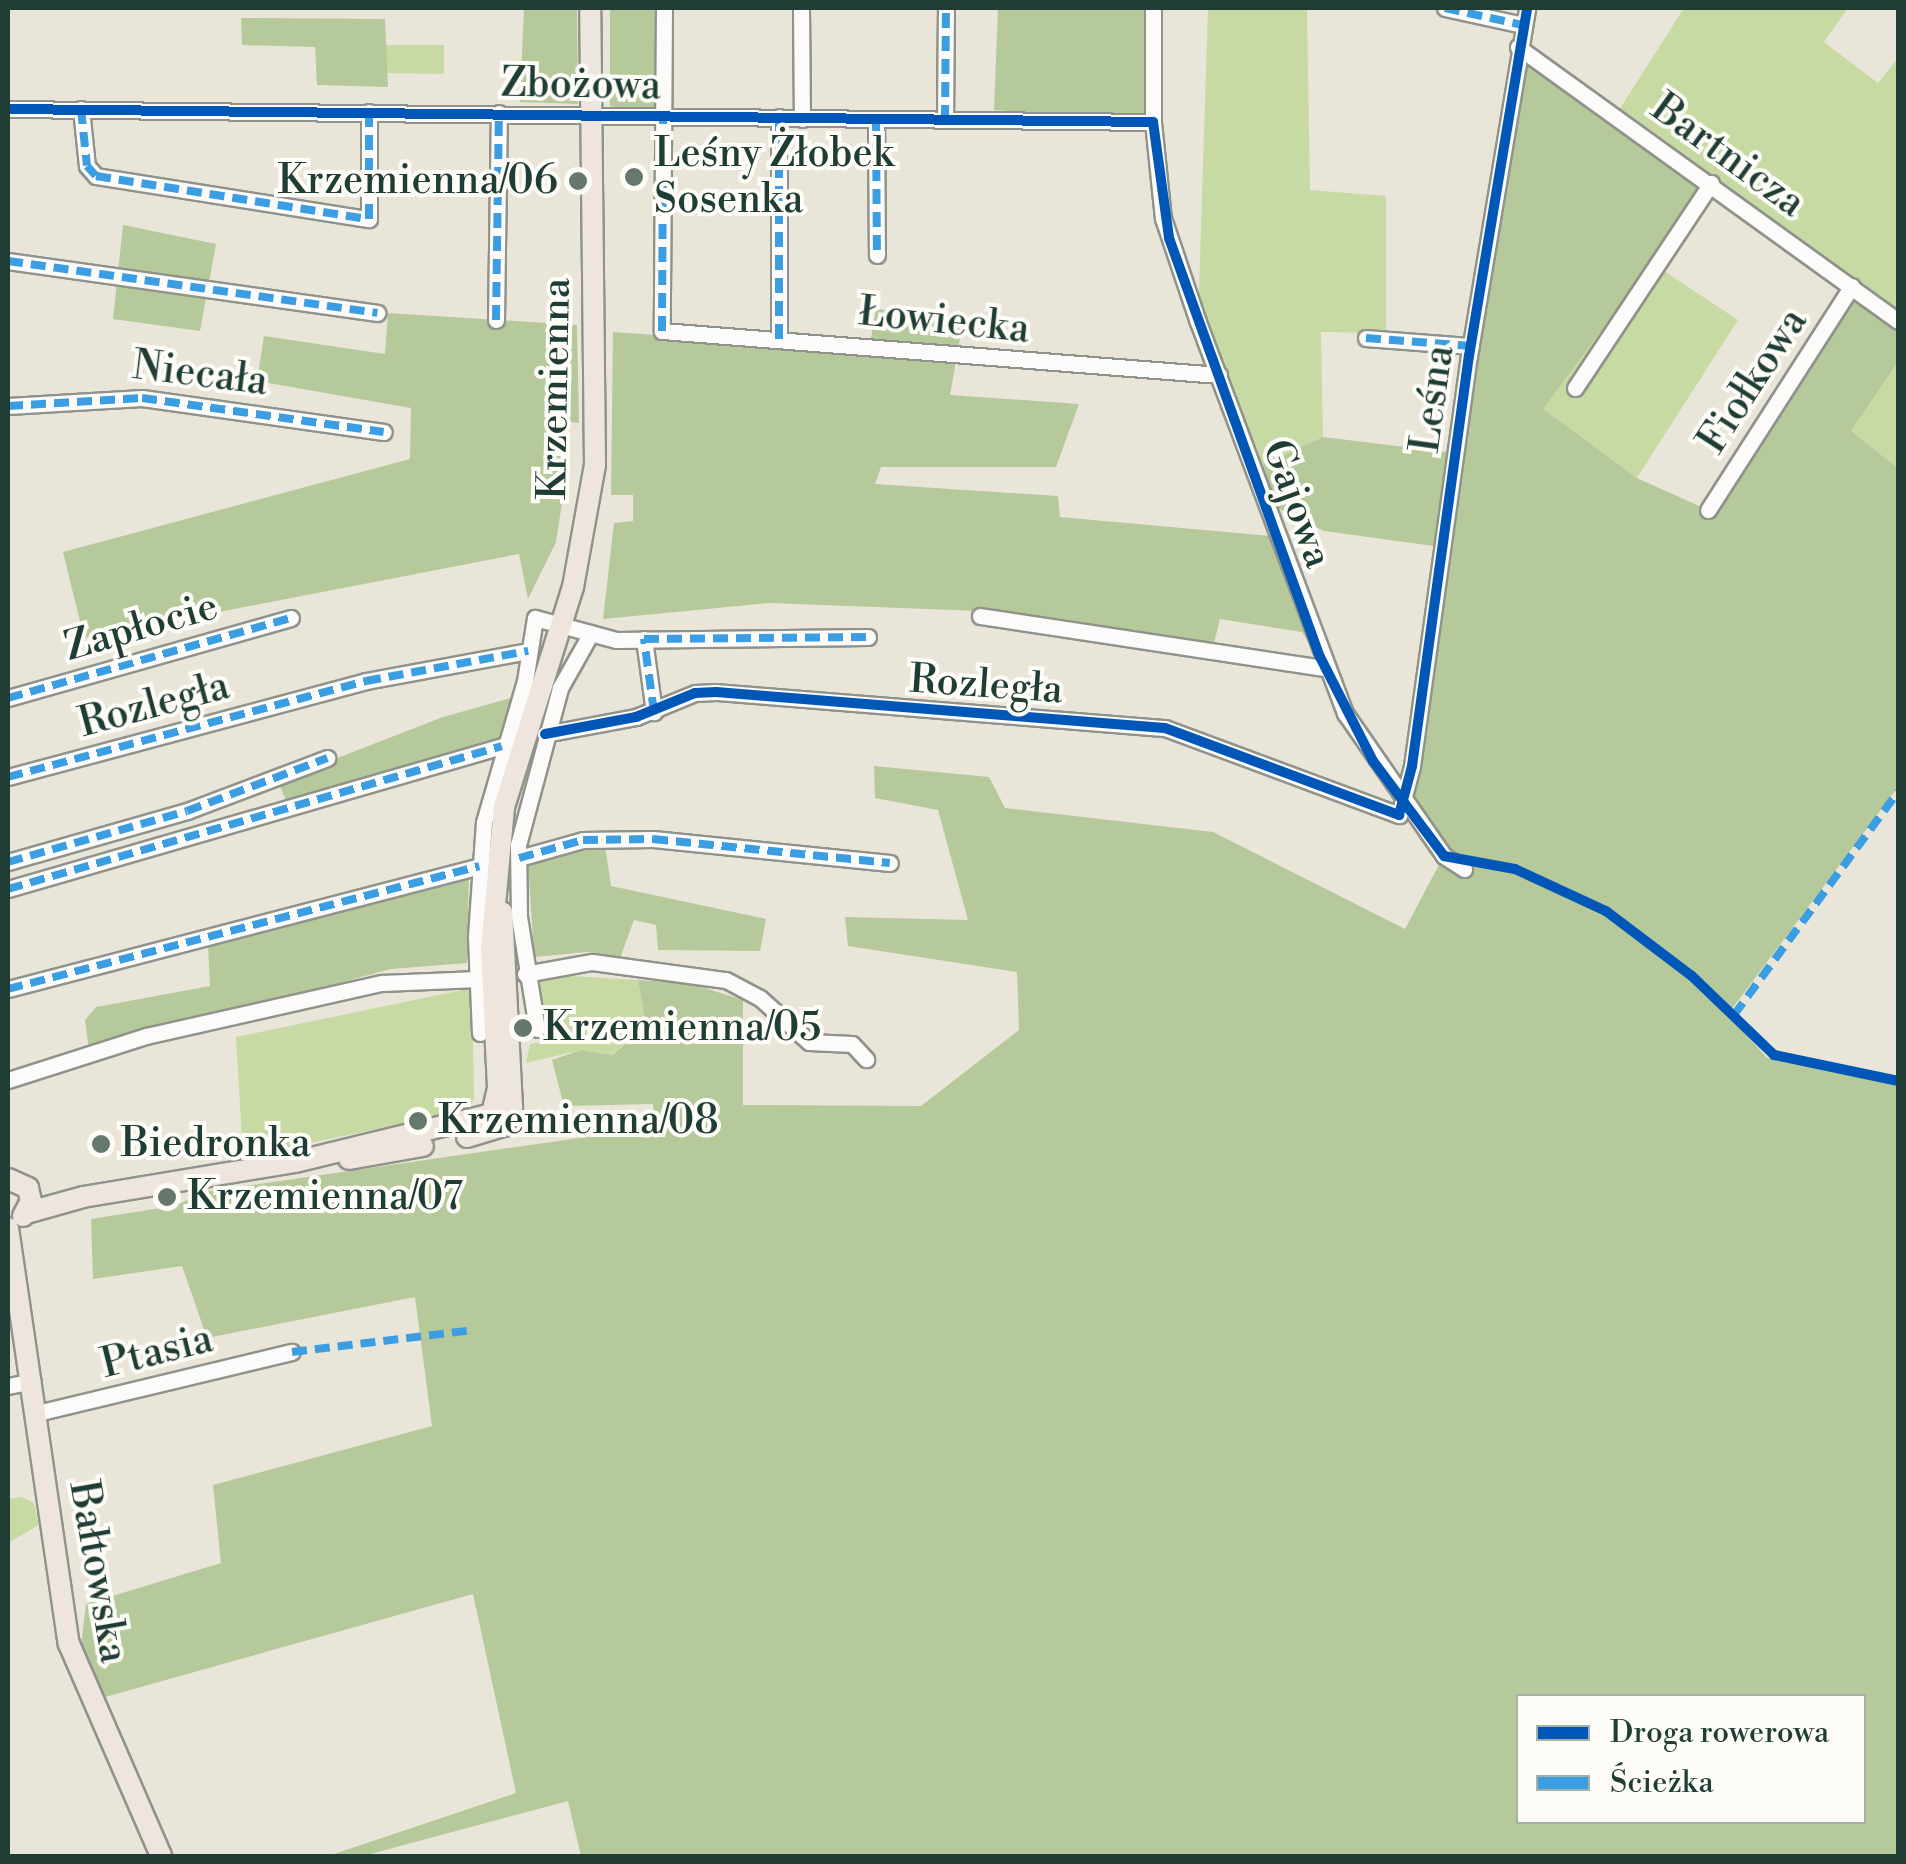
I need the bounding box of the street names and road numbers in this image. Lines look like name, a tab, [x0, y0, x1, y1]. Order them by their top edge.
street label: Zbożowa	[500, 60, 662, 110]
street label: Bartnicza	[1642, 84, 1814, 228]
street label: Krzemienna	[529, 277, 581, 501]
street label: Łowiecka	[856, 288, 1032, 354]
street label: Fiołkowa	[1688, 299, 1818, 463]
street label: Niecała	[130, 342, 270, 406]
street label: Leśna	[1402, 342, 1464, 456]
street label: Gajowa	[1252, 434, 1342, 574]
street label: Zapłocie	[59, 582, 223, 672]
street label: Rozległa	[908, 656, 1064, 714]
street label: Rozległa	[73, 662, 235, 748]
street label: Ptasia	[96, 1315, 218, 1389]
street label: Bałtowska	[58, 1477, 138, 1667]

